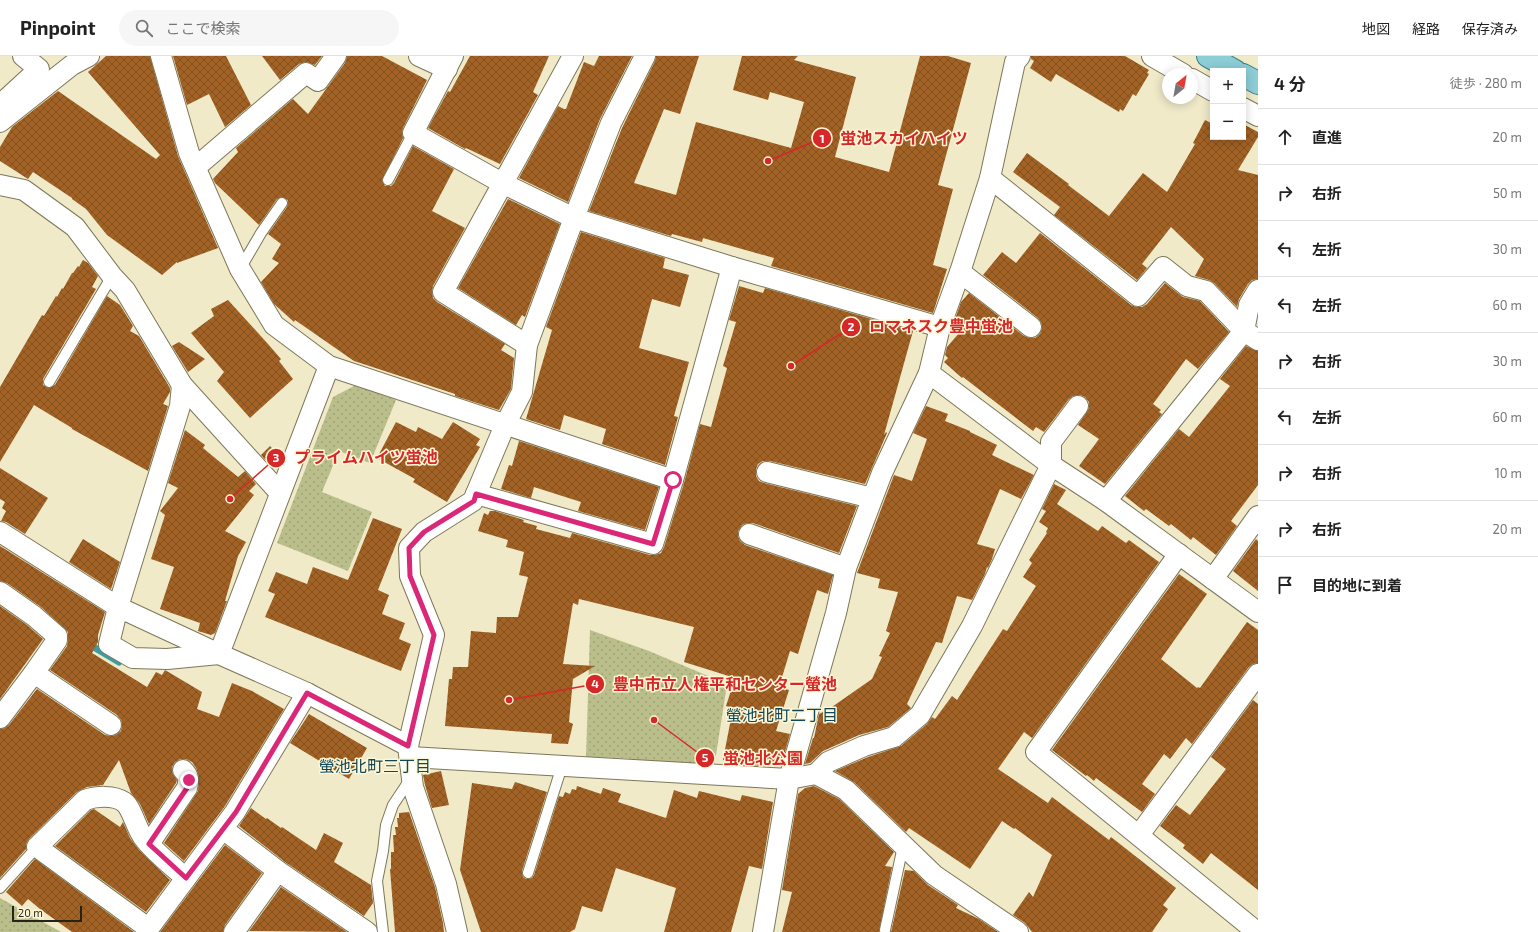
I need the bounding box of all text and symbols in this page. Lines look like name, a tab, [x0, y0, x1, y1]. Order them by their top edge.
search box	[119, 10, 399, 46]
text: Pinpoint	[20, 16, 95, 39]
icon: search	[133, 17, 155, 39]
text: ここで検索	[165, 19, 240, 37]
text: 地図	[1362, 20, 1390, 37]
text: 経路	[1412, 20, 1440, 37]
text: 保存済み	[1462, 20, 1518, 37]
north arrow	[1162, 68, 1198, 104]
map controls	[1210, 68, 1246, 140]
button: +	[1210, 68, 1246, 104]
text: 4 分	[1274, 73, 1306, 93]
text: 徒歩 · 280 m	[1450, 75, 1522, 91]
button: −	[1210, 104, 1246, 140]
callout: 蛍池スカイハイツ	[812, 124, 976, 152]
icon: ahead	[1274, 126, 1296, 148]
text: 蛍池スカイハイツ	[840, 128, 968, 147]
text: 直進	[1312, 128, 1342, 146]
text: 20 m	[1493, 129, 1522, 145]
text: 1	[819, 131, 825, 145]
icon: right	[1274, 182, 1296, 204]
text: 右折	[1312, 184, 1342, 202]
text: 50 m	[1493, 185, 1522, 201]
icon: left	[1274, 238, 1296, 260]
text: 左折	[1312, 240, 1342, 258]
text: 30 m	[1493, 241, 1522, 257]
icon: left	[1274, 294, 1296, 316]
text: 左折	[1312, 296, 1342, 314]
text: 60 m	[1492, 297, 1522, 313]
callout: ロマネスク豊中蛍池	[841, 313, 1021, 341]
text: ロマネスク豊中蛍池	[869, 316, 1013, 335]
text: 2	[848, 319, 855, 333]
icon: right	[1274, 350, 1296, 372]
text: 右折	[1312, 352, 1342, 370]
text: 30 m	[1493, 353, 1522, 369]
icon: left	[1274, 406, 1296, 428]
text: 左折	[1312, 408, 1342, 426]
text: 60 m	[1492, 409, 1522, 425]
callout: プライムハイツ蛍池	[266, 444, 446, 472]
text: プライムハイツ蛍池	[294, 447, 438, 466]
text: 3	[273, 450, 280, 464]
icon: right	[1274, 462, 1296, 484]
text: 右折	[1312, 464, 1342, 482]
text: 10 m	[1495, 465, 1522, 481]
route start	[664, 471, 682, 489]
icon: right	[1274, 518, 1296, 540]
text: 右折	[1312, 520, 1342, 538]
text: 20 m	[1493, 521, 1522, 537]
icon: arrive	[1274, 574, 1296, 596]
text: 目的地に到着	[1312, 576, 1402, 594]
callout: 豊中市立人権平和センター螢池	[585, 670, 845, 698]
text: 豊中市立人権平和センター螢池	[613, 674, 837, 693]
text: 4	[591, 676, 599, 690]
district label: 螢池北町二丁目	[726, 705, 838, 724]
callout: 蛍池北公園	[695, 744, 811, 772]
text: 蛍池北公園	[723, 748, 803, 767]
text: 5	[702, 750, 709, 764]
district label: 螢池北町三丁目	[319, 756, 431, 775]
route end	[180, 771, 198, 789]
scale bar	[12, 904, 82, 923]
text: 20 m	[18, 906, 43, 919]

